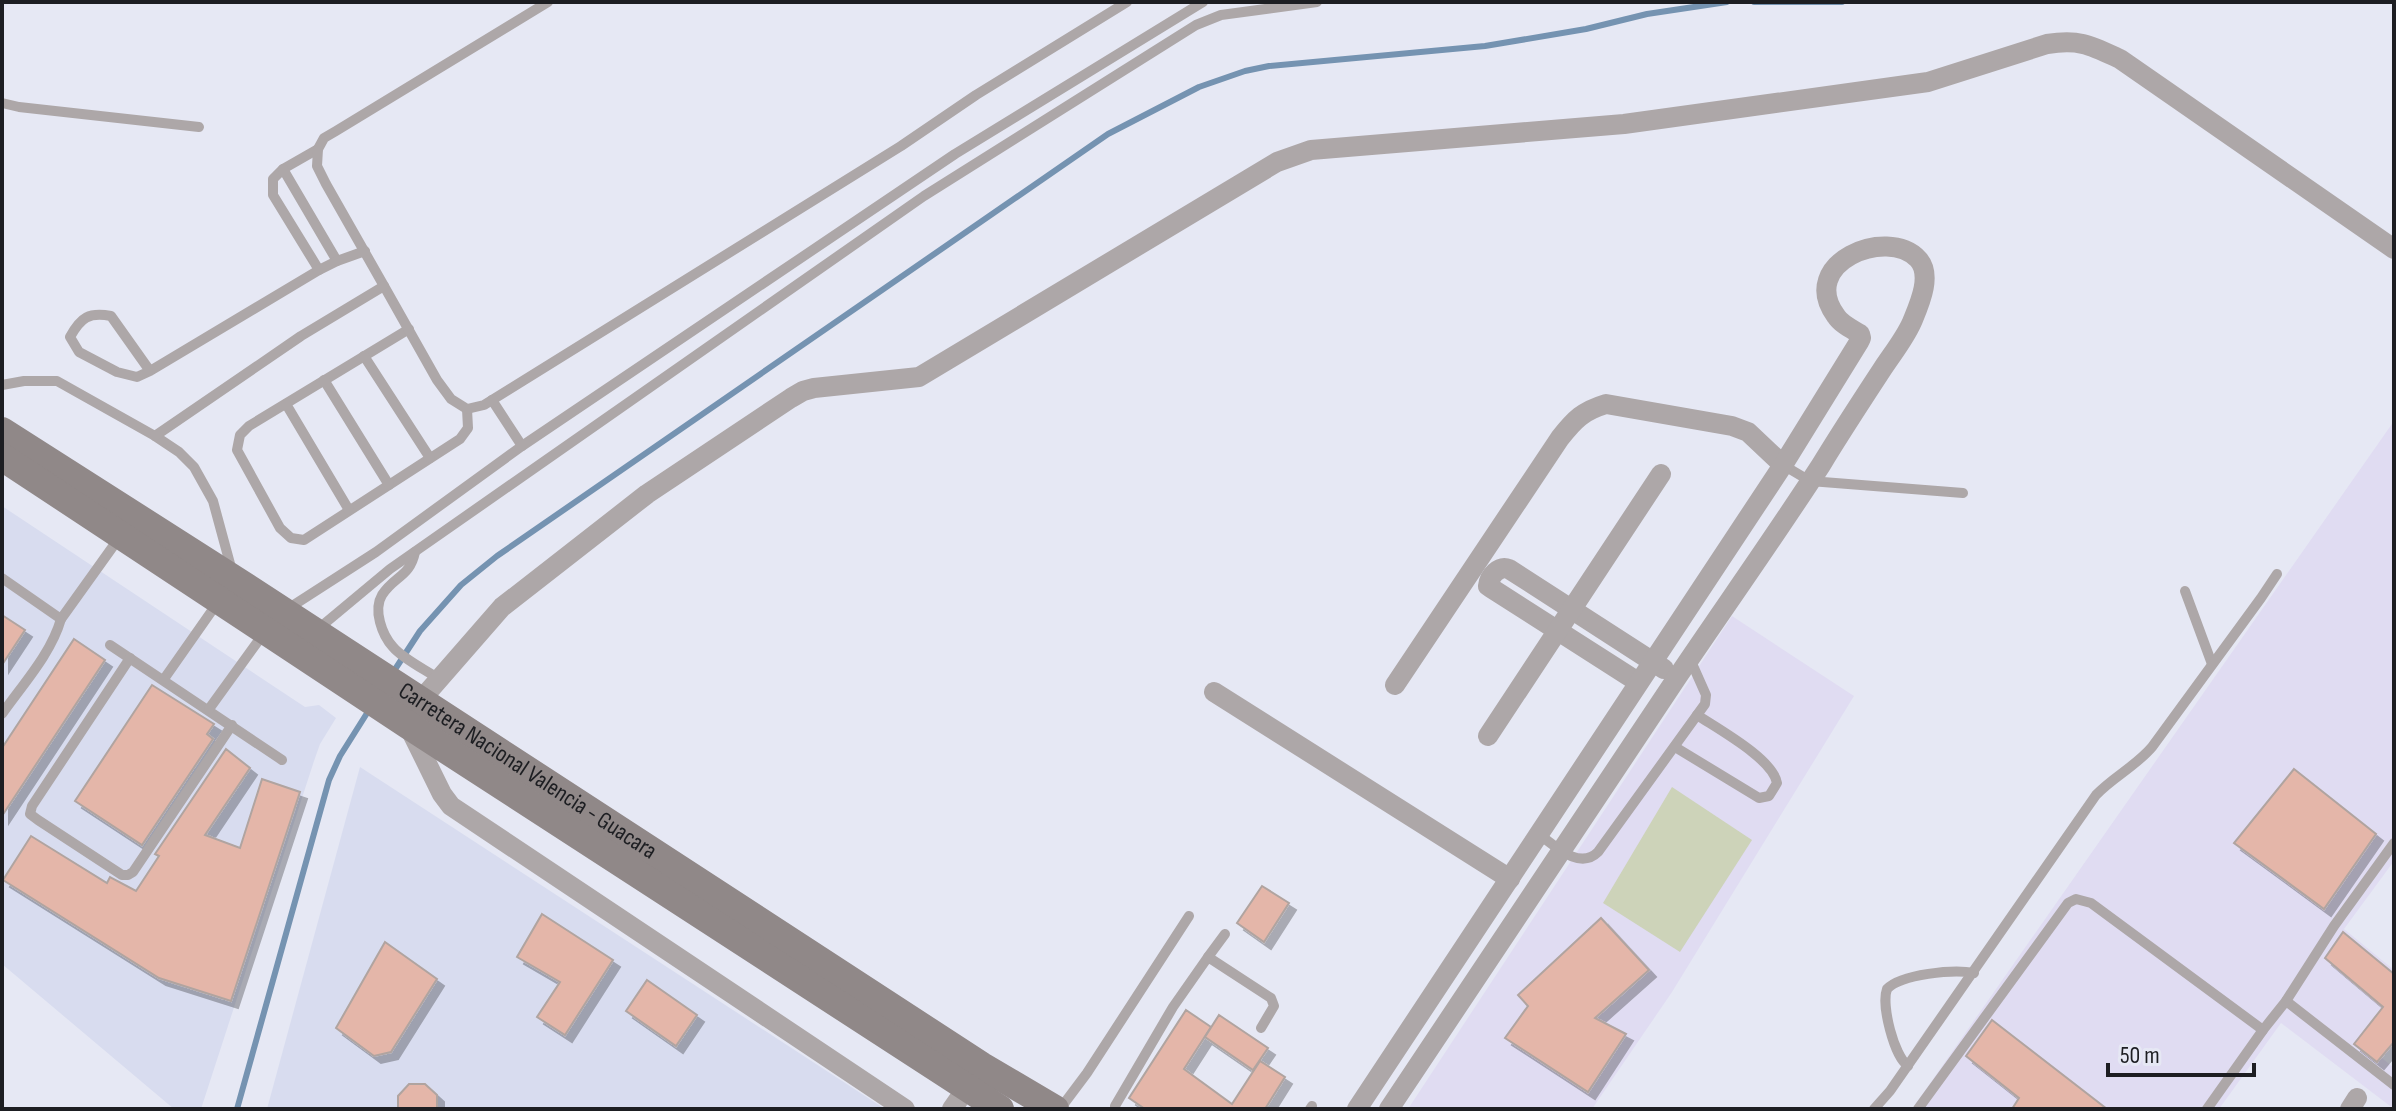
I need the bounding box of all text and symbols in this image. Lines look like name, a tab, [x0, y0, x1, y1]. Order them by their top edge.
street label: Carretera Nacional Valencia - Guacara	[393, 676, 663, 865]
scale bar	[2108, 1027, 2254, 1077]
text: 50 m	[2120, 1041, 2160, 1070]

